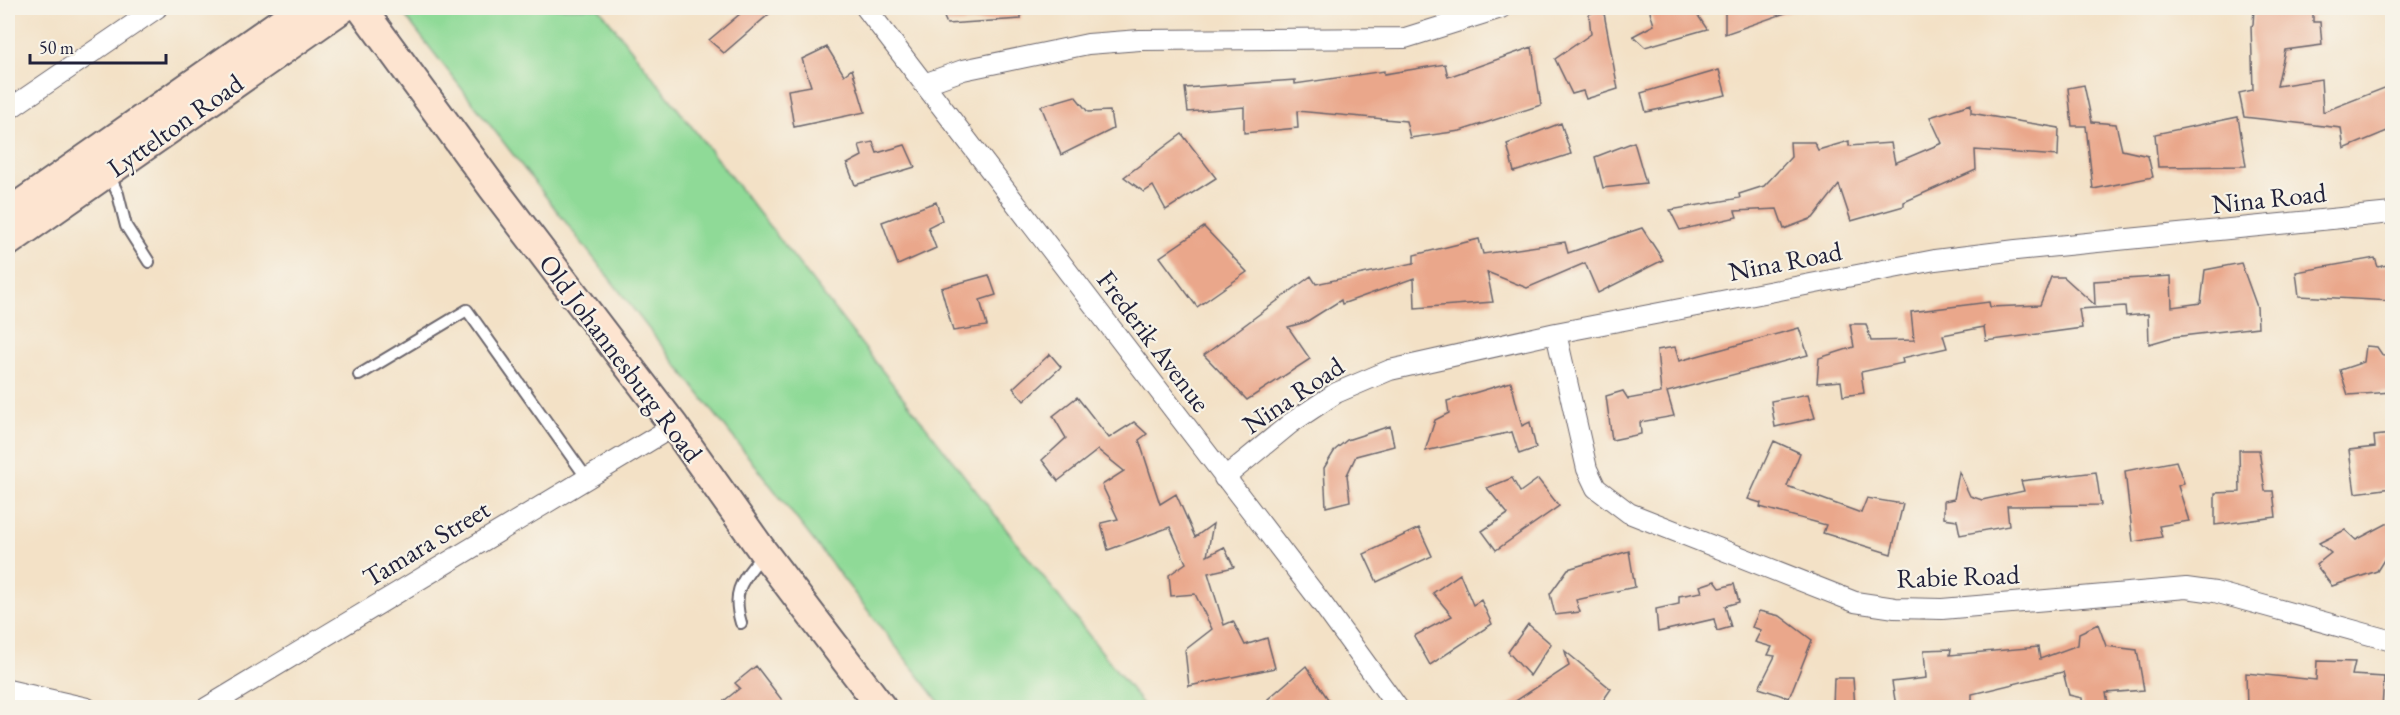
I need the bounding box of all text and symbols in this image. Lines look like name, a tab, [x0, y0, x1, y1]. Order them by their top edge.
scale bar	[30, 27, 166, 65]
text: 50 m	[39, 36, 74, 59]
street label: Lyttelton Road	[100, 65, 250, 185]
street label: Nina Road	[2210, 175, 2328, 221]
street label: Nina Road	[1725, 233, 1845, 289]
street label: Old Johannesburg Road	[531, 247, 711, 469]
street label: Frederik Avenue	[1089, 263, 1219, 419]
street label: Nina Road	[1236, 348, 1351, 442]
street label: Tamara Street	[356, 491, 496, 595]
street label: Rabie Road	[1896, 556, 2020, 596]

